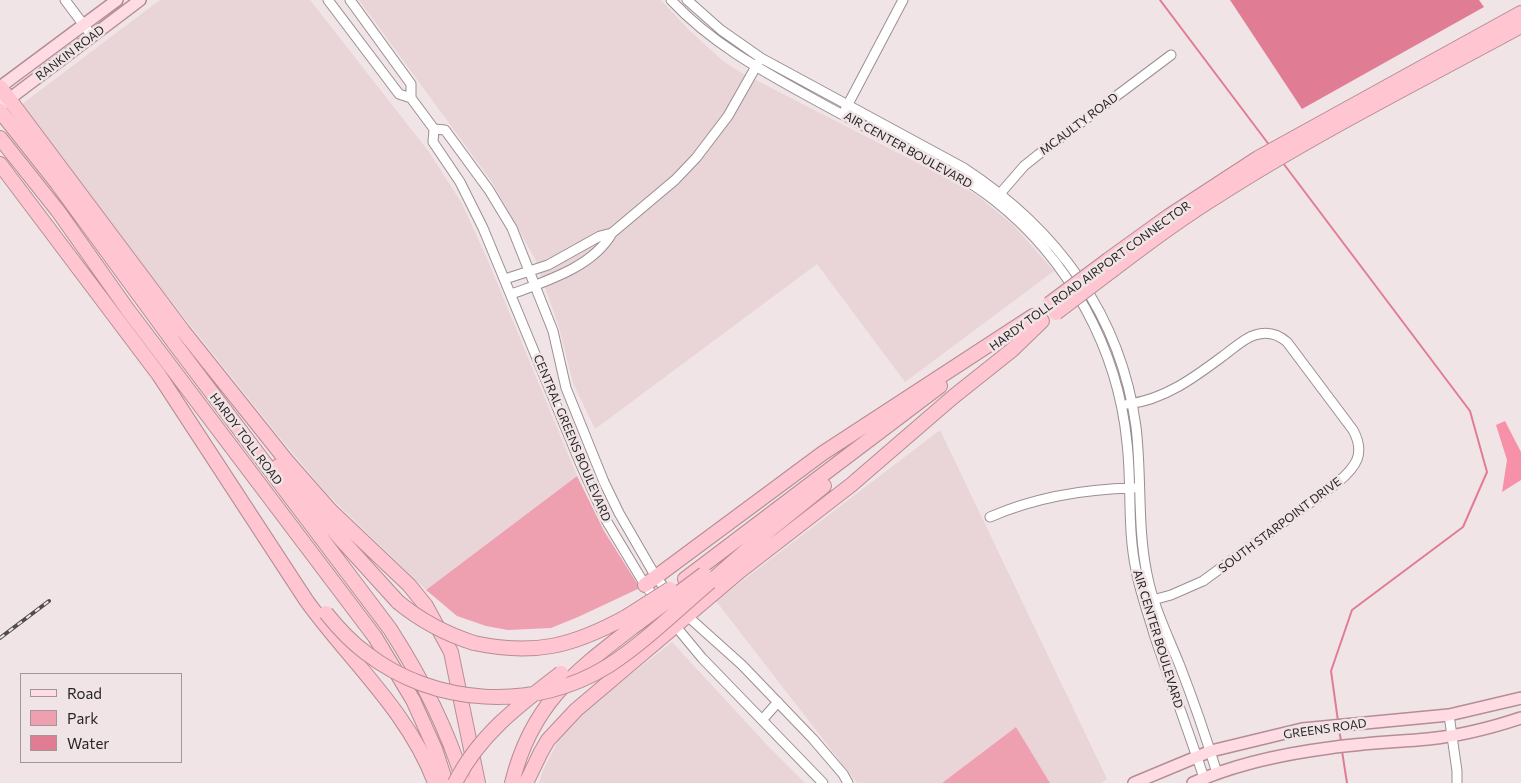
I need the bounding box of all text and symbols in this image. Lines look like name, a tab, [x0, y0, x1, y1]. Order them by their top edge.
street label: RANKIN ROAD	[33, 22, 107, 84]
street label: MCAULTY ROAD	[1037, 90, 1121, 158]
street label: AIR CENTER BOULEVARD	[841, 109, 975, 191]
street label: HARDY TOLL ROAD AIRPORT CONNECTOR	[987, 198, 1193, 354]
street label: CENTRAL GREENS BOULEVARD	[530, 352, 614, 524]
street label: HARDY TOLL ROAD	[207, 390, 285, 488]
street label: SOUTH STARPOINT DRIVE	[1216, 474, 1344, 576]
street label: AIR CENTER BOULEVARD	[1130, 568, 1186, 710]
legend	[20, 673, 182, 763]
text: Road	[67, 684, 102, 702]
text: Park	[67, 709, 98, 727]
street label: GREENS ROAD	[1282, 716, 1368, 742]
text: Water	[67, 734, 109, 752]

